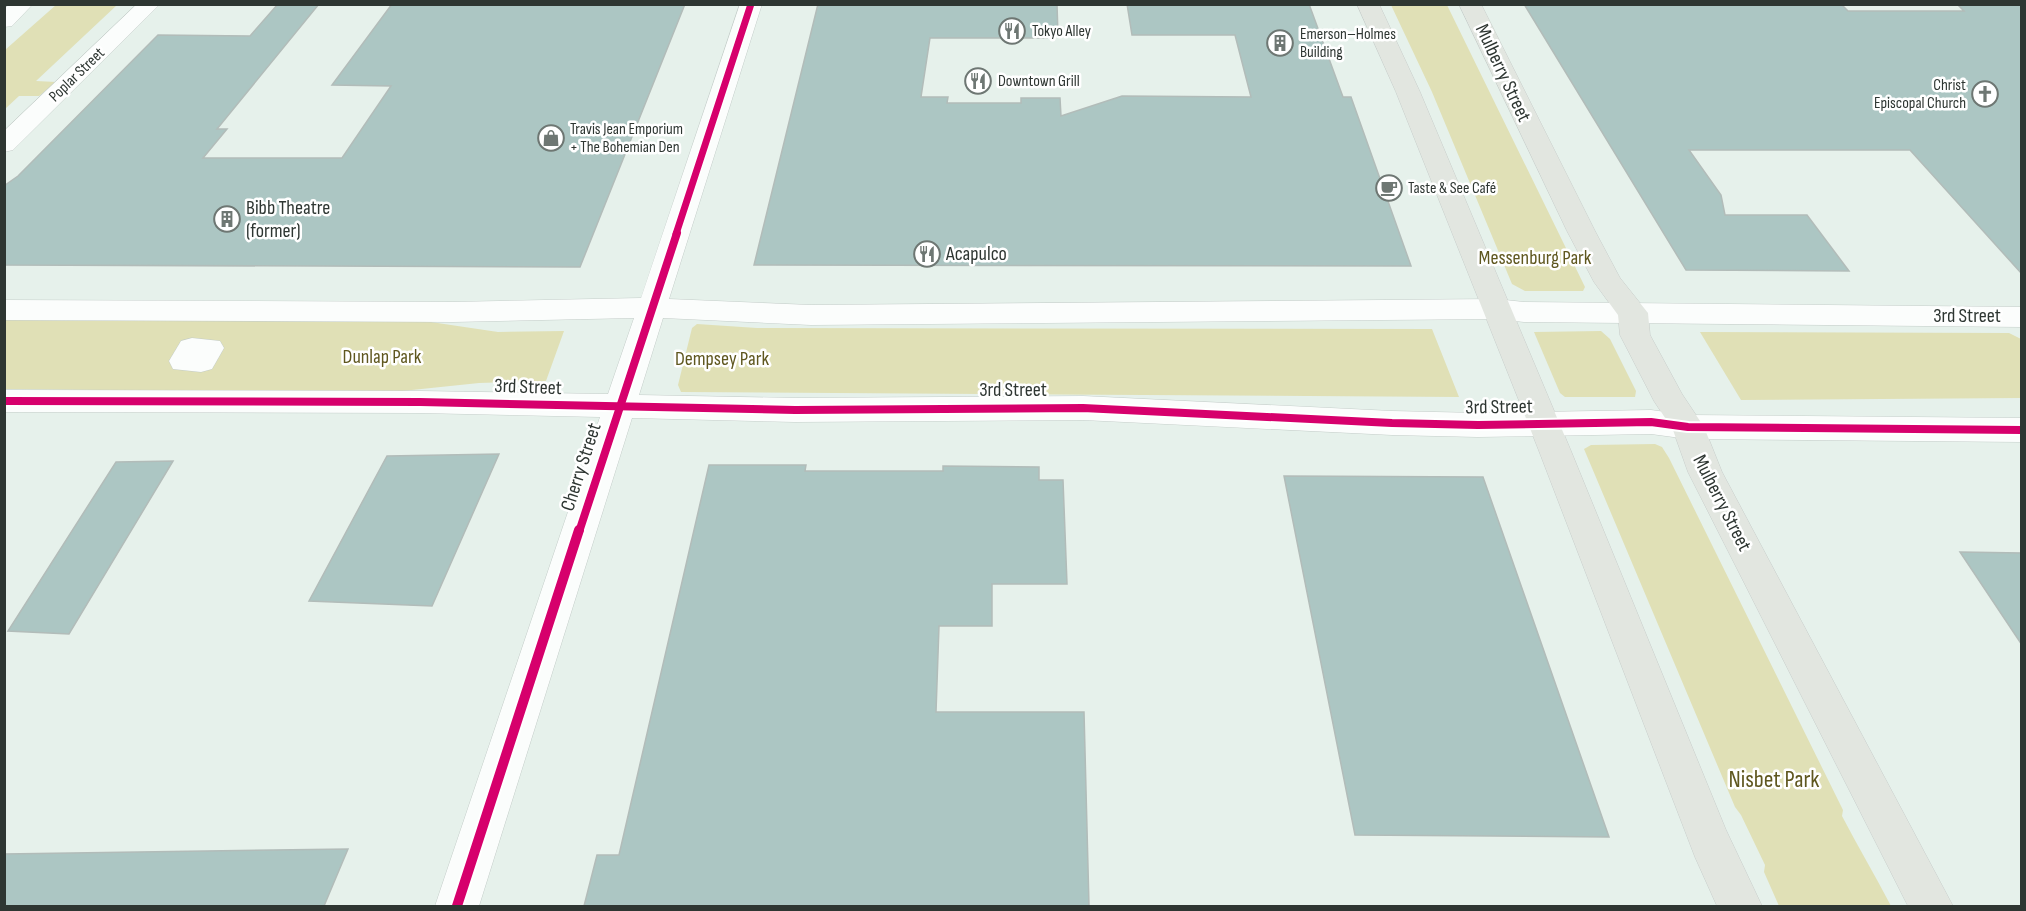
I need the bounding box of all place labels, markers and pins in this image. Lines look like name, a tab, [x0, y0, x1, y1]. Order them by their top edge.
restaurant icon: Tokyo Alley	[997, 16, 1027, 46]
place label: Tokyo Alley	[1032, 22, 1091, 41]
place label: Emerson–Holmes Building	[1300, 25, 1396, 62]
building icon: Emerson–Holmes Building	[1265, 28, 1295, 58]
restaurant icon: Downtown Grill	[963, 66, 993, 96]
place label: Downtown Grill	[998, 72, 1080, 91]
place label: Christ Episcopal Church	[1874, 76, 1966, 113]
church icon: Christ Episcopal Church	[1970, 79, 2000, 109]
place label: Travis Jean Emporium + The Bohemian Den	[570, 120, 683, 157]
shop icon: Travis Jean Emporium + The Bohemian Den	[536, 123, 566, 153]
cafe icon: Taste & See Café	[1374, 173, 1404, 203]
place label: Taste & See Café	[1408, 179, 1496, 198]
place label: Bibb Theatre (former)	[246, 196, 330, 243]
building icon: Bibb Theatre (former)	[212, 204, 242, 234]
restaurant icon: Acapulco	[912, 239, 942, 269]
place label: Acapulco	[945, 242, 1007, 266]

